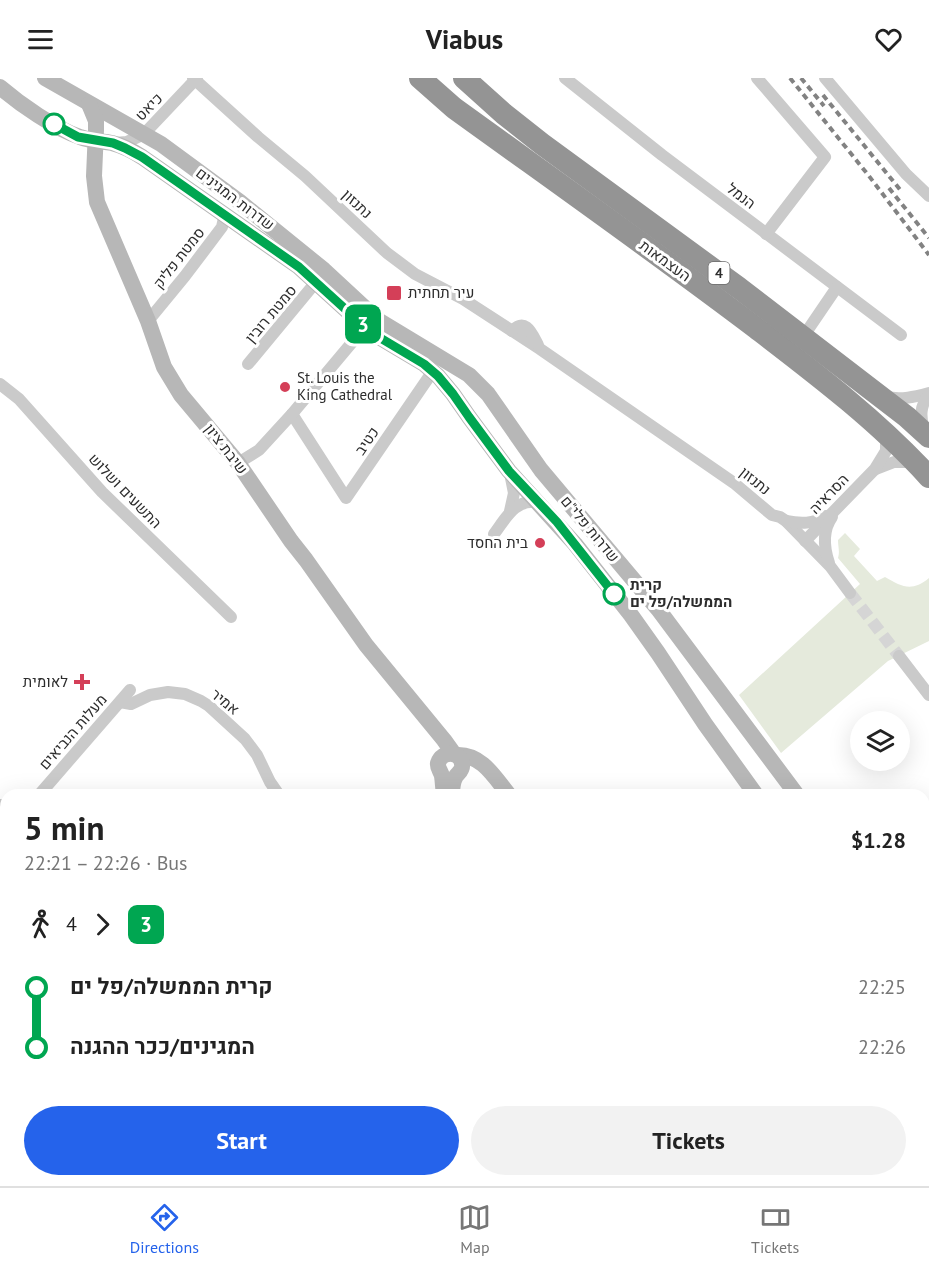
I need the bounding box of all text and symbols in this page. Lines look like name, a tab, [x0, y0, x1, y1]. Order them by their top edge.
text: Viabus	[426, 22, 503, 56]
icon: menu	[24, 23, 57, 56]
icon: heart	[872, 23, 905, 56]
street label: כיאט	[131, 89, 166, 124]
unlabelled marker	[43, 113, 65, 135]
street label: שדרות המגינים	[192, 163, 278, 234]
street label: הנמל	[723, 179, 760, 213]
street label: נתנזון	[338, 185, 376, 222]
street label: סמטת פליק	[149, 223, 208, 292]
street label: העצמאות	[636, 236, 695, 286]
road number: 4	[708, 262, 730, 284]
street label: סמטת רובין	[241, 281, 300, 347]
place label: עיר תחתית	[408, 283, 474, 302]
marker: עיר תחתית	[385, 284, 403, 302]
line badge: 3	[344, 304, 382, 344]
text: 3	[357, 311, 369, 338]
place label: St. Louis the King Cathedral	[297, 368, 393, 404]
marker: St. Louis the King Cathedral	[278, 380, 292, 394]
street label: שיבת ציון	[201, 420, 252, 478]
street label: כטיב	[350, 423, 383, 458]
street label: התשעים ושלוש	[85, 449, 166, 532]
street label: נתנזון	[736, 462, 775, 499]
street label: הסראיה	[805, 470, 852, 518]
street label: שדרות פלי"ם	[557, 492, 624, 566]
place label: בית החסד	[467, 533, 528, 552]
marker: בית החסד	[533, 536, 547, 550]
place label: קרית הממשלה/פל ים	[630, 575, 732, 611]
marker: קרית הממשלה/פל ים	[603, 583, 625, 605]
place label: לאומית	[23, 672, 68, 691]
marker: לאומית	[73, 673, 91, 691]
street label: אמיר	[207, 684, 243, 719]
street label: מעלות הנביאים	[35, 690, 111, 773]
map controls	[850, 711, 910, 771]
button: layers	[850, 711, 910, 771]
text: 5 min	[24, 806, 105, 849]
text: $1.28	[851, 826, 906, 854]
text: 22:21 – 22:26 · Bus	[24, 850, 188, 876]
icon: walk	[24, 908, 57, 941]
icon: forward	[86, 908, 119, 941]
text: 4	[66, 911, 77, 937]
text: 3	[140, 911, 152, 938]
text: קרית הממשלה/פל ים	[70, 972, 273, 1000]
text: 22:25	[858, 974, 906, 1000]
text: המגינים/ככר ההגנה	[70, 1032, 255, 1060]
text: 22:26	[858, 1034, 906, 1060]
button: Start	[24, 1106, 459, 1175]
button: Tickets	[471, 1106, 906, 1175]
tab: Directions	[130, 1201, 199, 1257]
tab: Map	[458, 1201, 491, 1257]
tab: Tickets	[751, 1201, 799, 1257]

